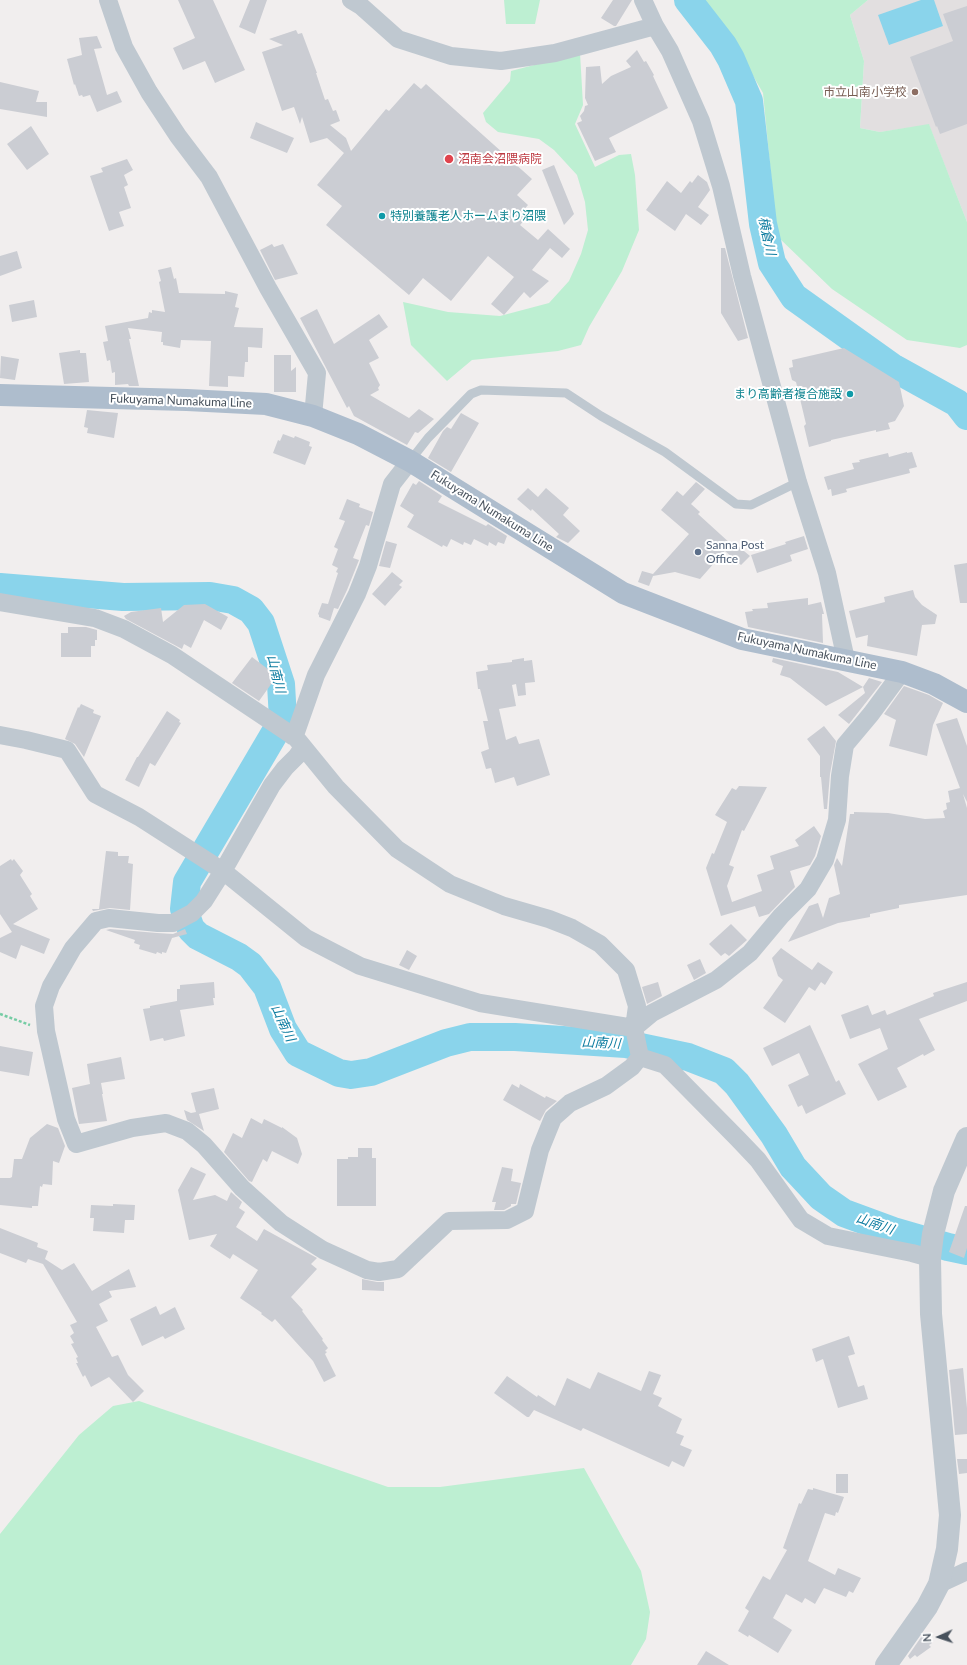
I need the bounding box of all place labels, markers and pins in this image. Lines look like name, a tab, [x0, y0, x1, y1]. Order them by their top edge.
place label: 市立山南小学校	[823, 85, 907, 99]
marker: 市立山南小学校	[910, 87, 920, 97]
place label: 沼南会沼隈病院	[458, 152, 542, 166]
marker: 沼南会沼隈病院	[443, 153, 455, 165]
place label: 特別養護老人ホームまり沼隈	[390, 209, 546, 223]
marker: 特別養護老人ホームまり沼隈	[377, 211, 387, 221]
place label: まり高齢者複合施設	[734, 387, 842, 401]
marker: まり高齢者複合施設	[845, 389, 855, 399]
place label: Sanna Post Office	[706, 538, 764, 566]
marker: Sanna Post Office	[693, 547, 703, 557]

